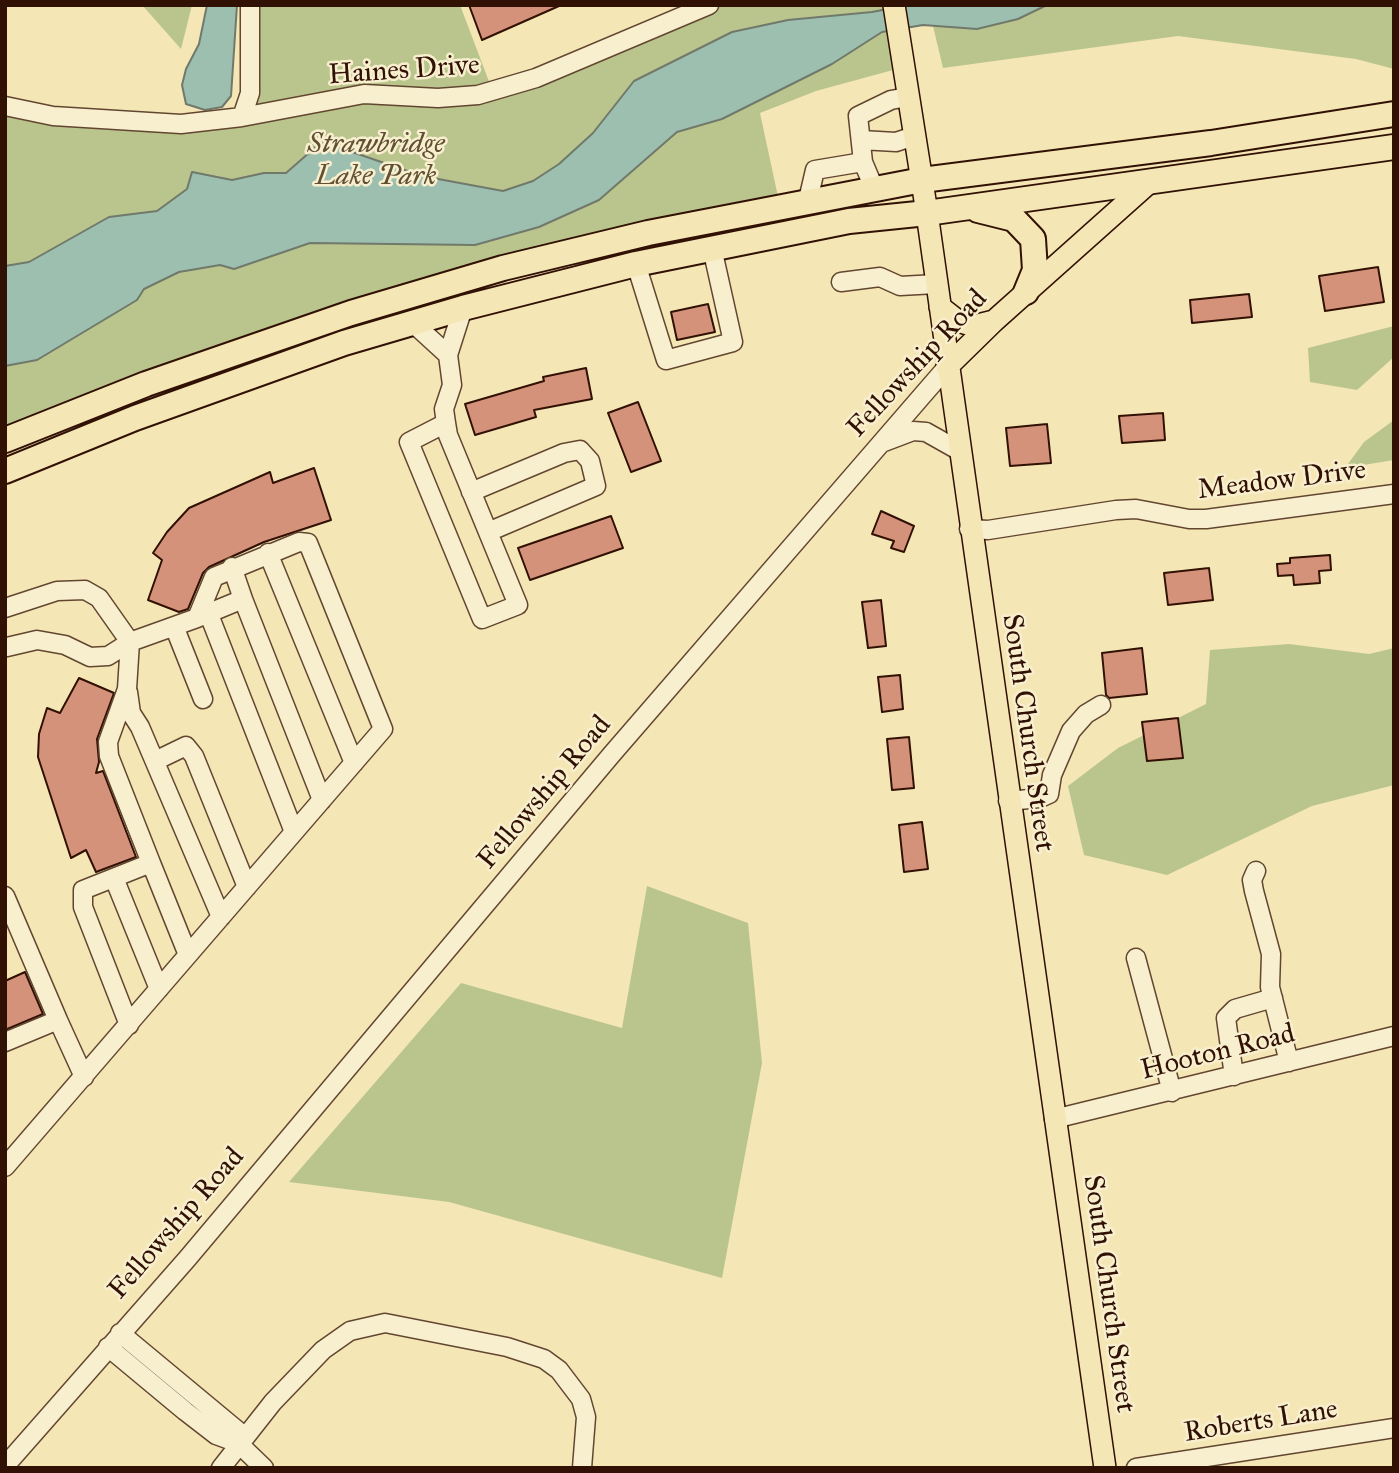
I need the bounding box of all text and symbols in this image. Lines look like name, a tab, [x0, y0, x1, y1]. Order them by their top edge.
street label: Haines Drive	[327, 49, 481, 93]
park label: Strawbridge Lake Park	[307, 128, 445, 194]
street label: Fellowship Road	[841, 283, 995, 445]
street label: Meadow Drive	[1196, 454, 1368, 508]
street label: South Church Street	[994, 612, 1060, 854]
street label: Fellowship Road	[471, 709, 619, 877]
street label: Hooton Road	[1137, 1018, 1299, 1088]
street label: Fellowship Road	[102, 1141, 252, 1307]
street label: South Church Street	[1075, 1173, 1141, 1415]
street label: Roberts Lane	[1182, 1393, 1340, 1451]

